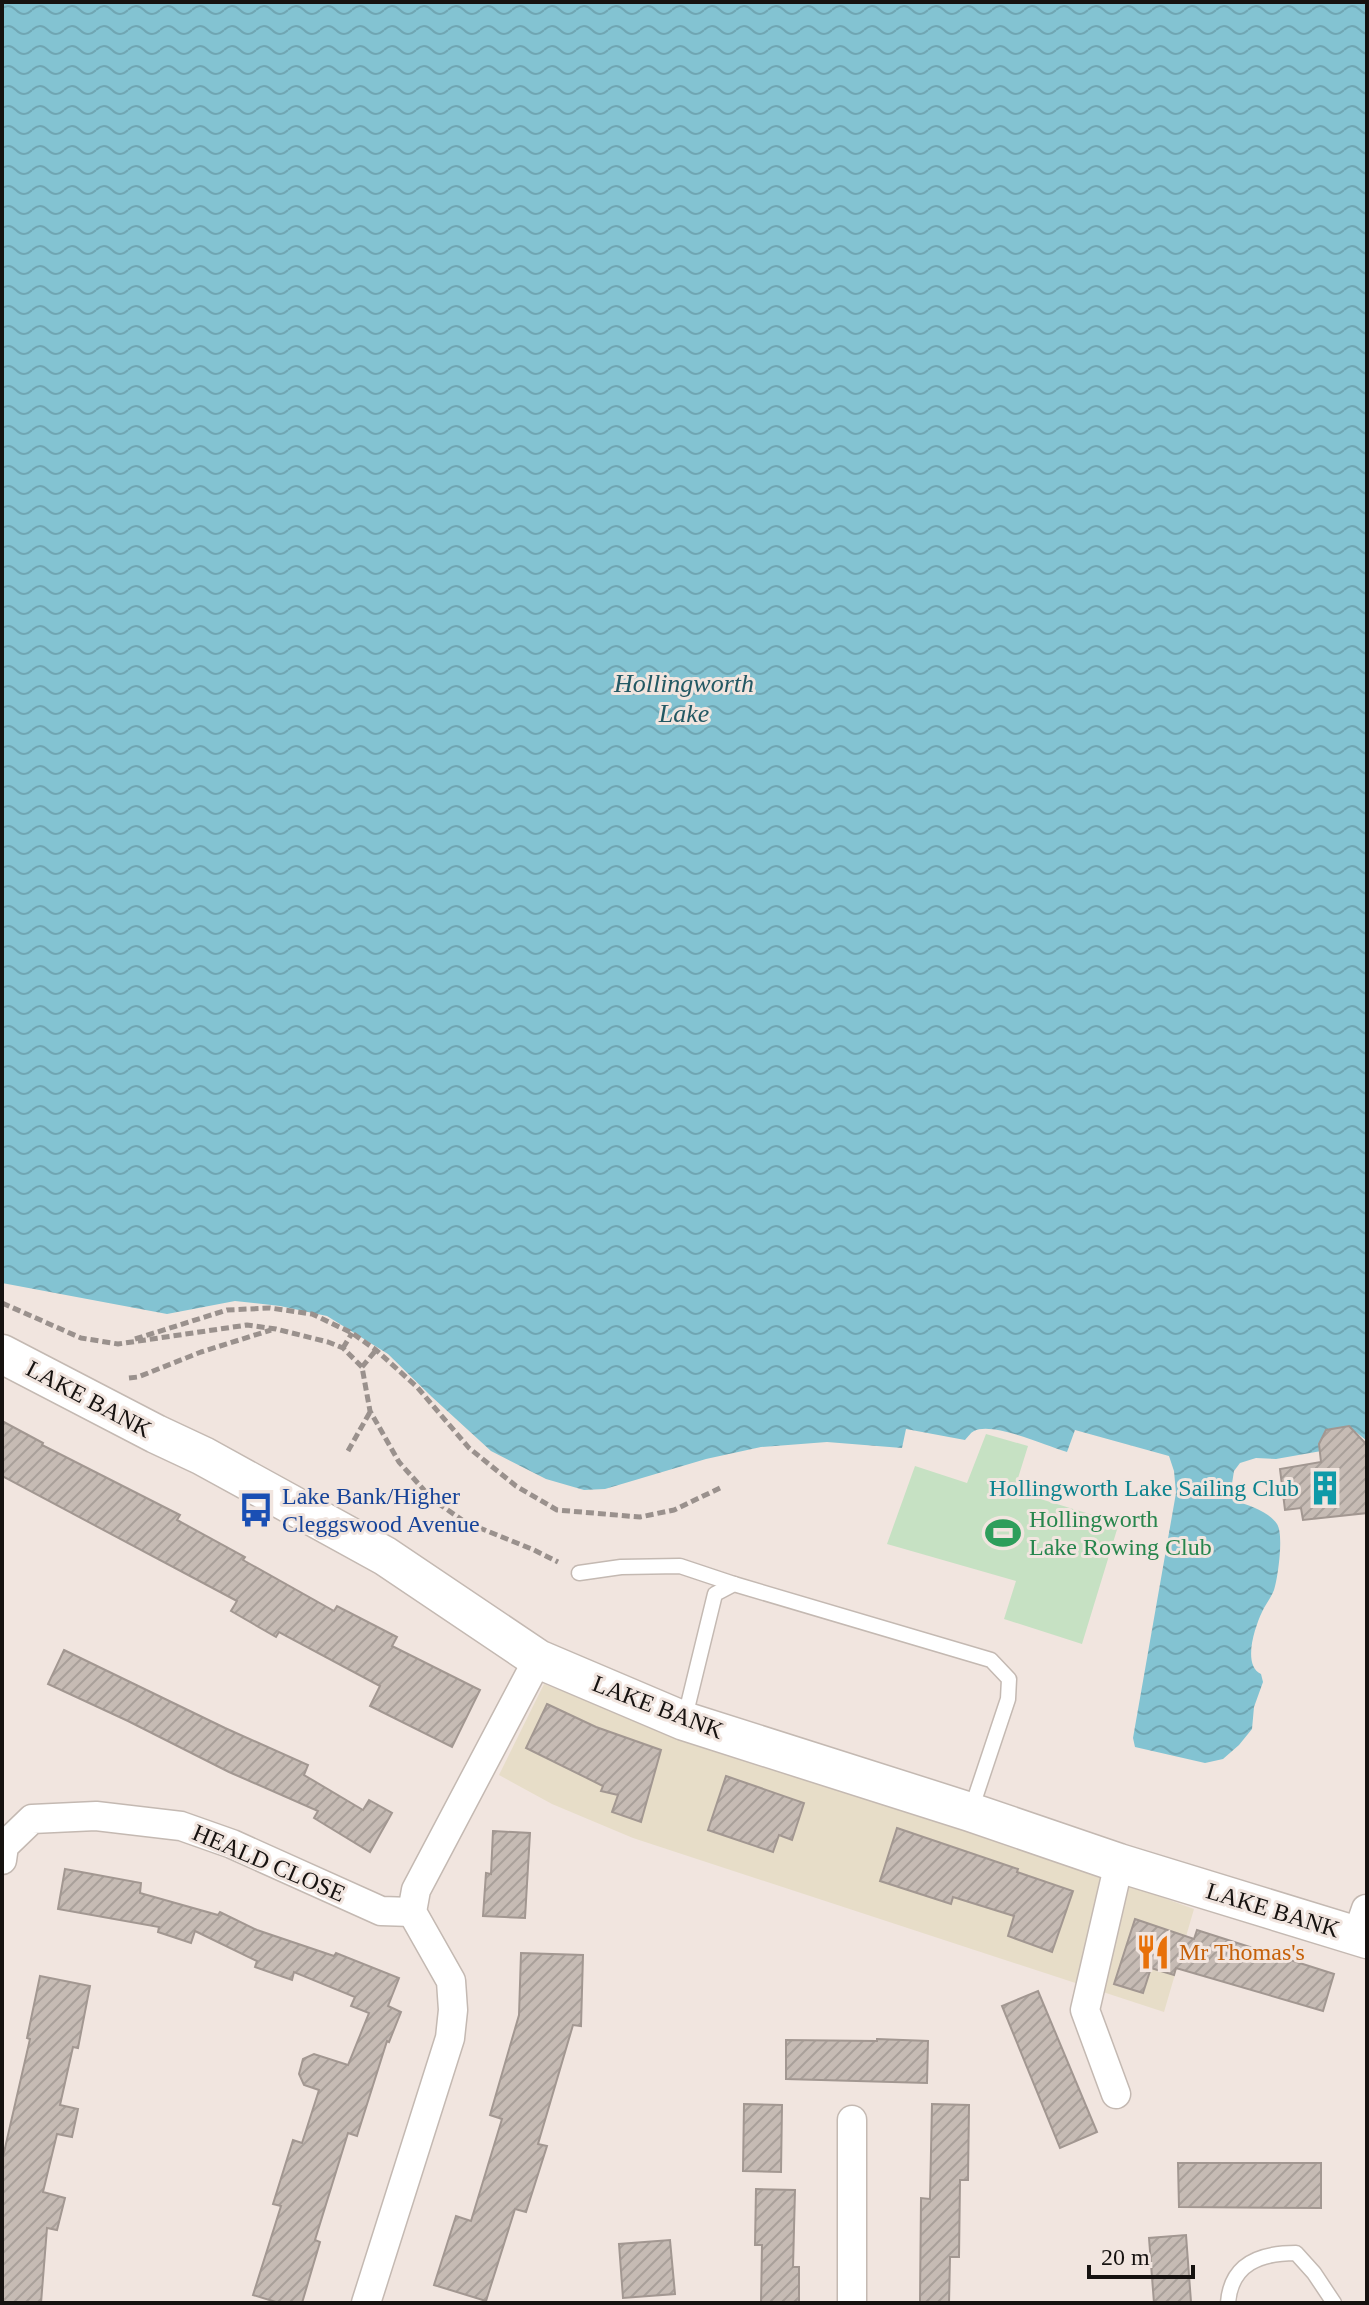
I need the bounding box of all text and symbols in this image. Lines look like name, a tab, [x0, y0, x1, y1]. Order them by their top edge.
water label: Hollingworth Lake	[613, 669, 754, 728]
street label: LAKE BANK	[22, 1355, 157, 1443]
building icon: Hollingworth Lake Sailing Club	[1306, 1469, 1344, 1507]
place label: Hollingworth Lake Sailing Club	[989, 1475, 1299, 1501]
place label: Lake Bank/Higher Cleggswood Avenue	[282, 1483, 480, 1537]
bus stop icon: Lake Bank/Higher Cleggswood Avenue	[237, 1491, 275, 1529]
place label: Hollingworth Lake Rowing Club	[1029, 1506, 1212, 1560]
sports icon: Hollingworth Lake Rowing Club	[984, 1514, 1022, 1552]
street label: LAKE BANK	[589, 1670, 728, 1744]
street label: HEALD CLOSE	[189, 1819, 349, 1907]
street label: LAKE BANK	[1203, 1877, 1343, 1943]
restaurant icon: Mr Thomas's	[1134, 1933, 1172, 1971]
place label: Mr Thomas's	[1179, 1939, 1305, 1965]
scale bar	[1089, 2229, 1193, 2279]
text: 20 m	[1101, 2244, 1150, 2270]

